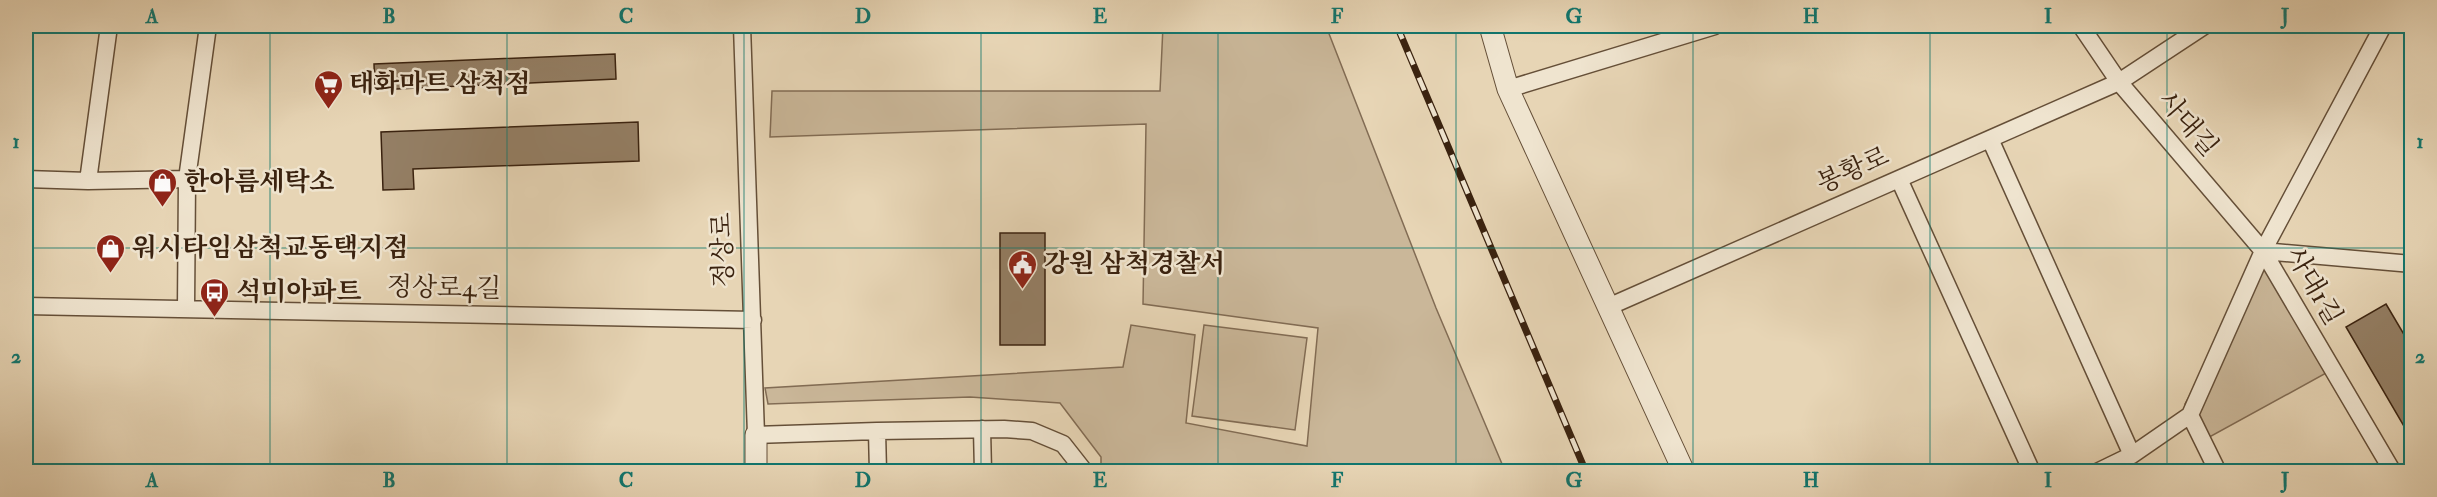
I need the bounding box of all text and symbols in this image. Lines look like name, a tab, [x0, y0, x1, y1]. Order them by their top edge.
text: A	[145, 4, 159, 29]
text: B	[382, 4, 396, 29]
text: C	[619, 4, 633, 29]
text: D	[855, 4, 871, 29]
text: E	[1093, 4, 1108, 29]
text: F	[1331, 4, 1344, 29]
text: G	[1566, 4, 1583, 29]
text: H	[1803, 4, 1819, 29]
text: I	[2044, 4, 2052, 29]
text: J	[2280, 4, 2289, 29]
supermarket icon: 태화마트 삼척점	[312, 68, 344, 110]
place label: 태화마트 삼척점	[349, 68, 530, 100]
street label: 사대길	[2151, 85, 2225, 163]
text: 1	[12, 129, 20, 154]
text: 1	[2416, 129, 2424, 154]
street label: 봉황로	[1812, 140, 1894, 200]
shop icon: 한아름세탁소	[147, 166, 179, 208]
place label: 한아름세탁소	[184, 166, 335, 198]
street label: 정상로	[706, 212, 740, 288]
shop icon: 워시타임삼척교동택지점	[95, 232, 127, 274]
place label: 워시타임삼척교동택지점	[132, 232, 408, 264]
street label: 사대1길	[2279, 241, 2349, 331]
public building icon: 강원 삼척경찰서	[1007, 248, 1039, 290]
place label: 강원 삼척경찰서	[1044, 248, 1225, 280]
street label: 정상로4길	[386, 271, 502, 305]
bus stop icon: 석미아파트	[199, 276, 231, 318]
place label: 석미아파트	[236, 276, 362, 308]
text: 2	[11, 344, 21, 369]
text: 2	[2415, 344, 2425, 369]
text: A	[145, 468, 159, 493]
text: B	[382, 468, 396, 493]
text: C	[619, 468, 633, 493]
text: D	[855, 468, 871, 493]
text: E	[1093, 468, 1108, 493]
text: F	[1331, 468, 1344, 493]
text: G	[1566, 468, 1583, 493]
text: H	[1803, 468, 1819, 493]
text: I	[2044, 468, 2052, 493]
text: J	[2280, 468, 2289, 493]

